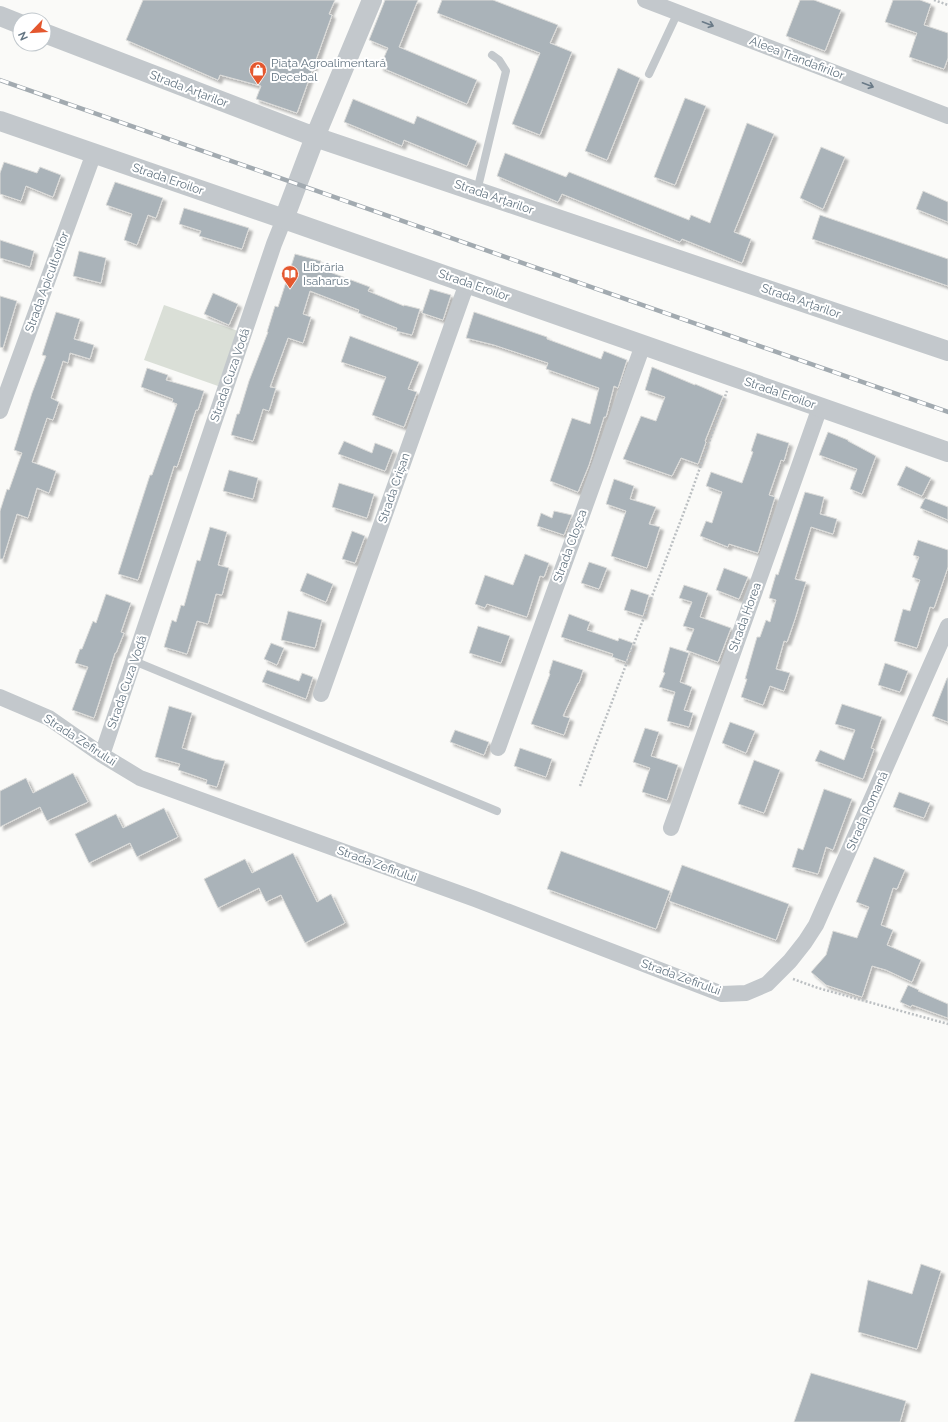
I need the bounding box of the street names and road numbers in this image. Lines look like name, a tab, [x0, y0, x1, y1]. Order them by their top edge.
street label: Aleea Trandafirilor	[748, 34, 847, 83]
street label: Strada Arțarilor	[148, 68, 231, 111]
street label: Strada Eroilor	[130, 160, 206, 198]
street label: Strada Arțarilor	[453, 177, 536, 217]
street label: Strada Apicultorilor	[22, 229, 72, 334]
street label: Strada Eroilor	[436, 266, 512, 304]
street label: Strada Arțarilor	[760, 281, 843, 321]
street label: Strada Cuza Vodă	[207, 326, 253, 424]
street label: Strada Eroilor	[742, 374, 818, 412]
street label: Strada Crișan	[375, 451, 413, 525]
street label: Strada Cloșca	[550, 508, 590, 584]
street label: Strada Horea	[726, 581, 764, 653]
street label: Strada Cuza Vodă	[104, 633, 150, 731]
street label: Strada Zefirului	[41, 711, 119, 769]
street label: Strada Romană	[843, 769, 891, 853]
street label: Strada Zefirului	[335, 843, 419, 885]
street label: Strada Zefirului	[639, 956, 723, 998]

